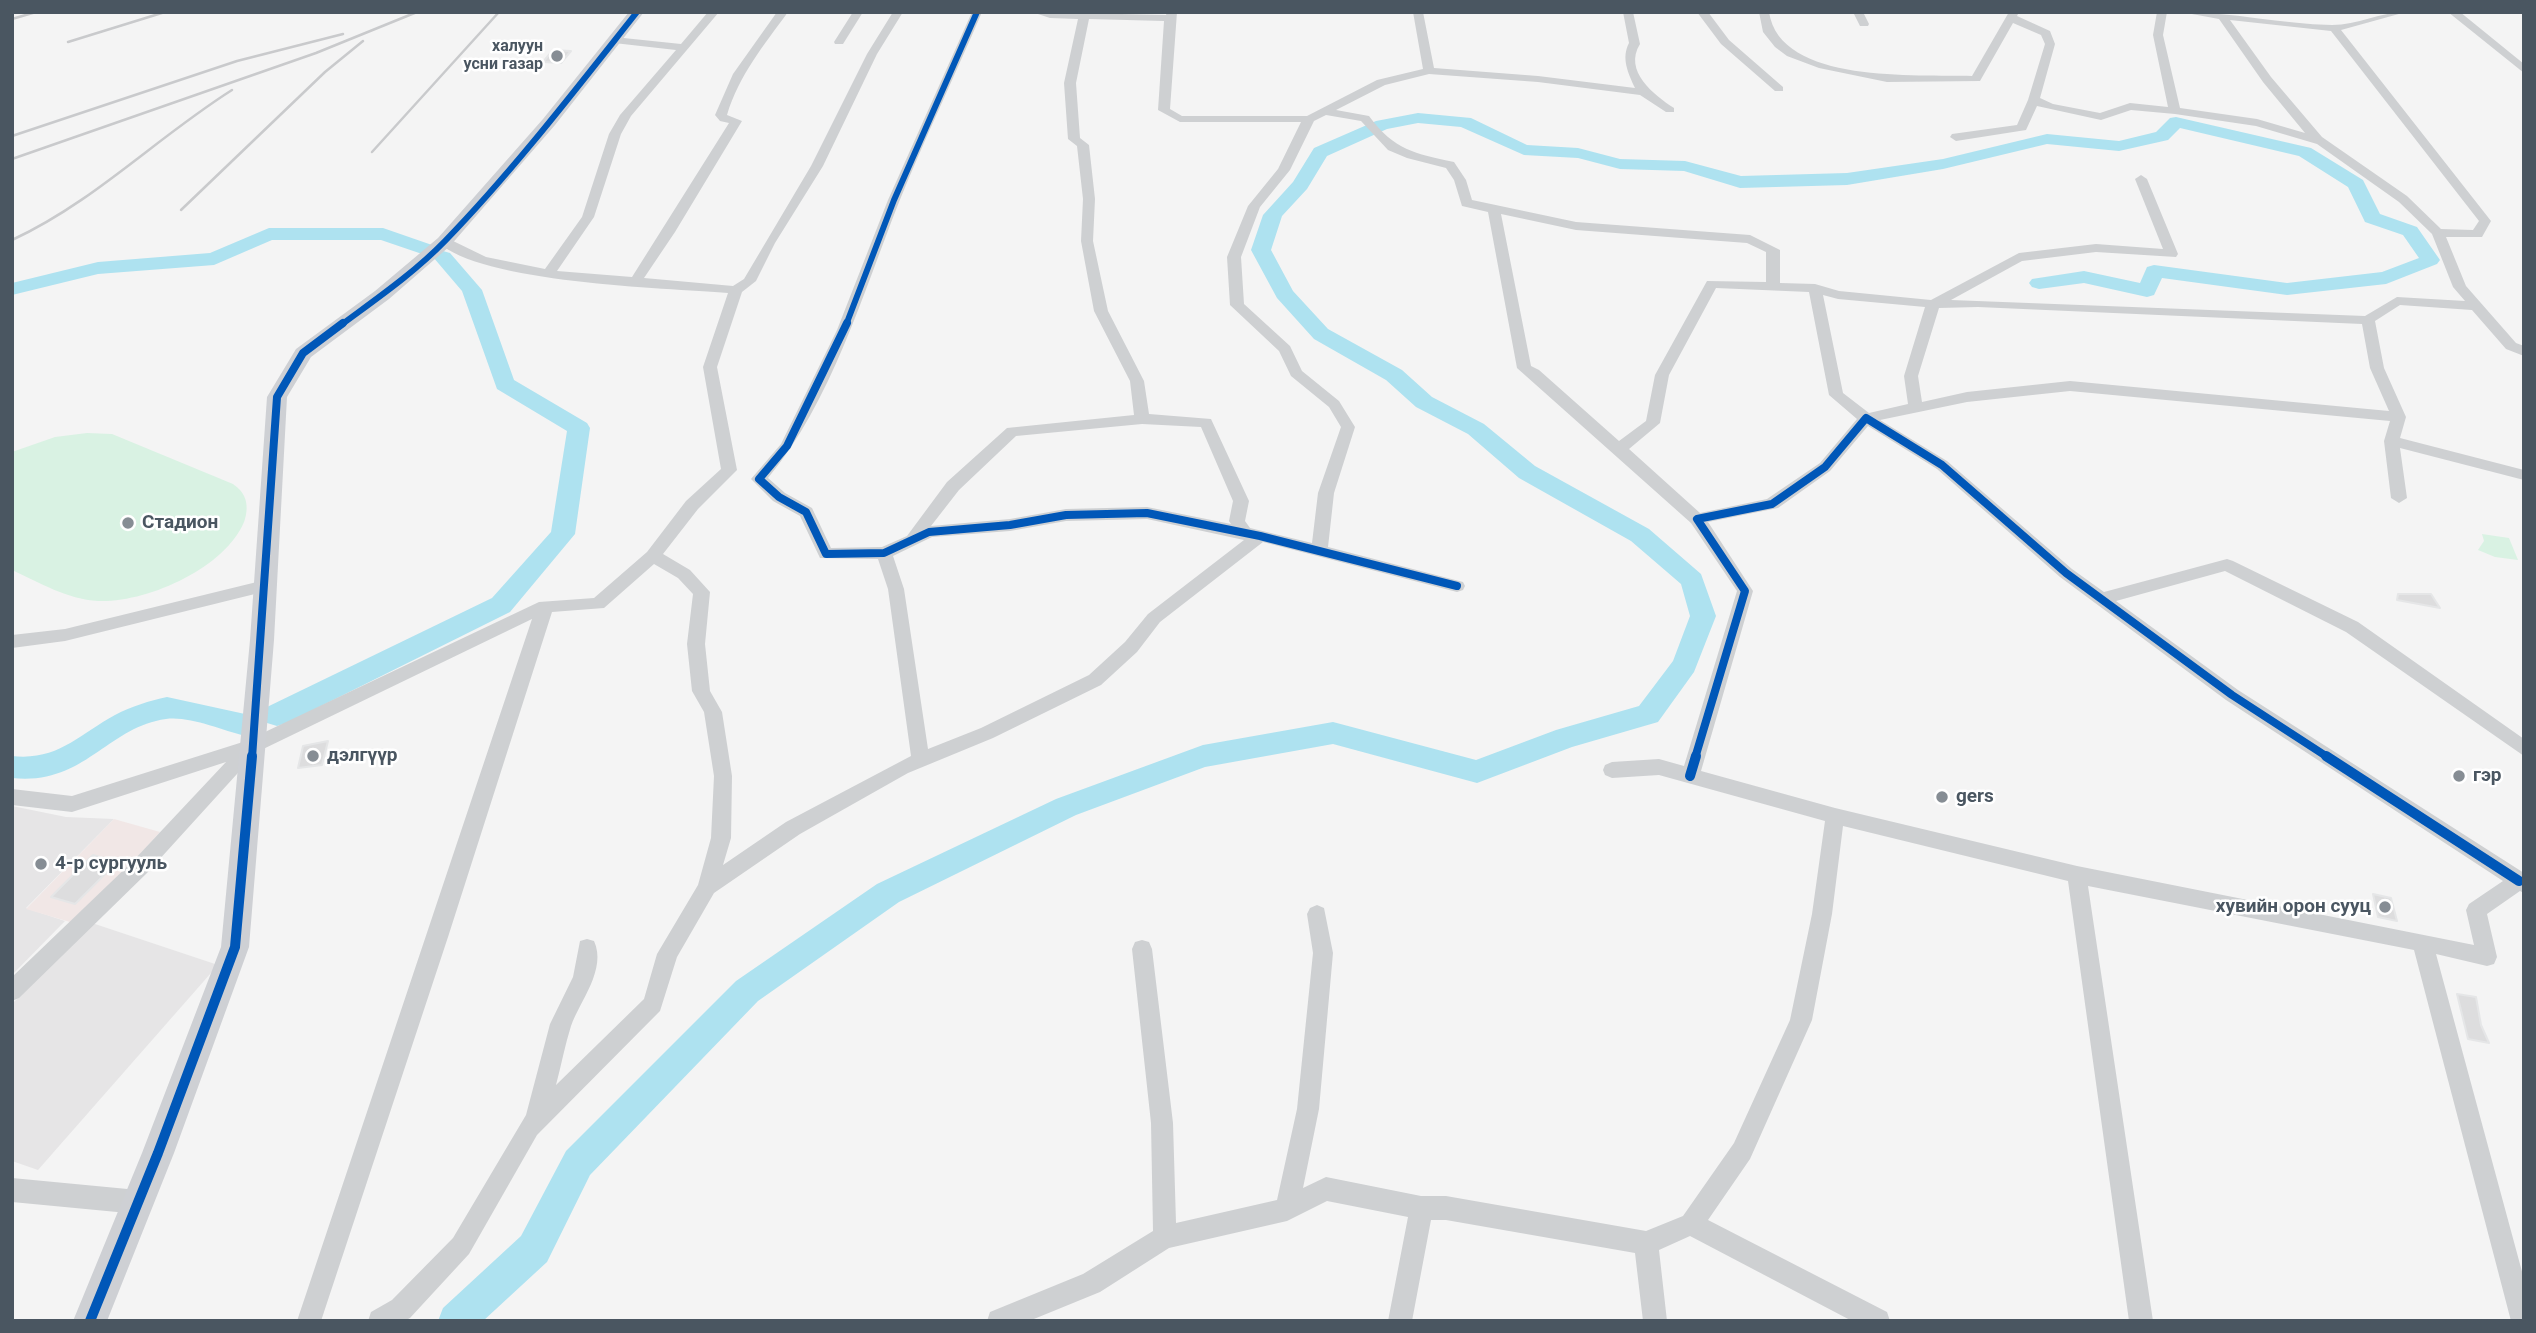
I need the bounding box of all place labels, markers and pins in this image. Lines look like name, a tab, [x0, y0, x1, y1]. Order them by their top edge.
place label: халуун усни газар	[464, 37, 543, 75]
marker: халуун усни газар	[549, 48, 565, 64]
place label: Стадион	[142, 512, 218, 534]
marker: Стадион	[120, 515, 136, 531]
place label: дэлгүүр	[327, 745, 398, 767]
marker: дэлгүүр	[305, 748, 321, 764]
place label: гэр	[2473, 765, 2502, 787]
marker: гэр	[2451, 768, 2467, 784]
place label: gers	[1956, 786, 1994, 808]
marker: gers	[1934, 789, 1950, 805]
place label: 4-р сургууль	[55, 853, 167, 875]
marker: 4-р сургууль	[33, 856, 49, 872]
place label: хувийн орон сууц	[2216, 896, 2371, 918]
marker: хувийн орон сууц	[2377, 899, 2393, 915]

